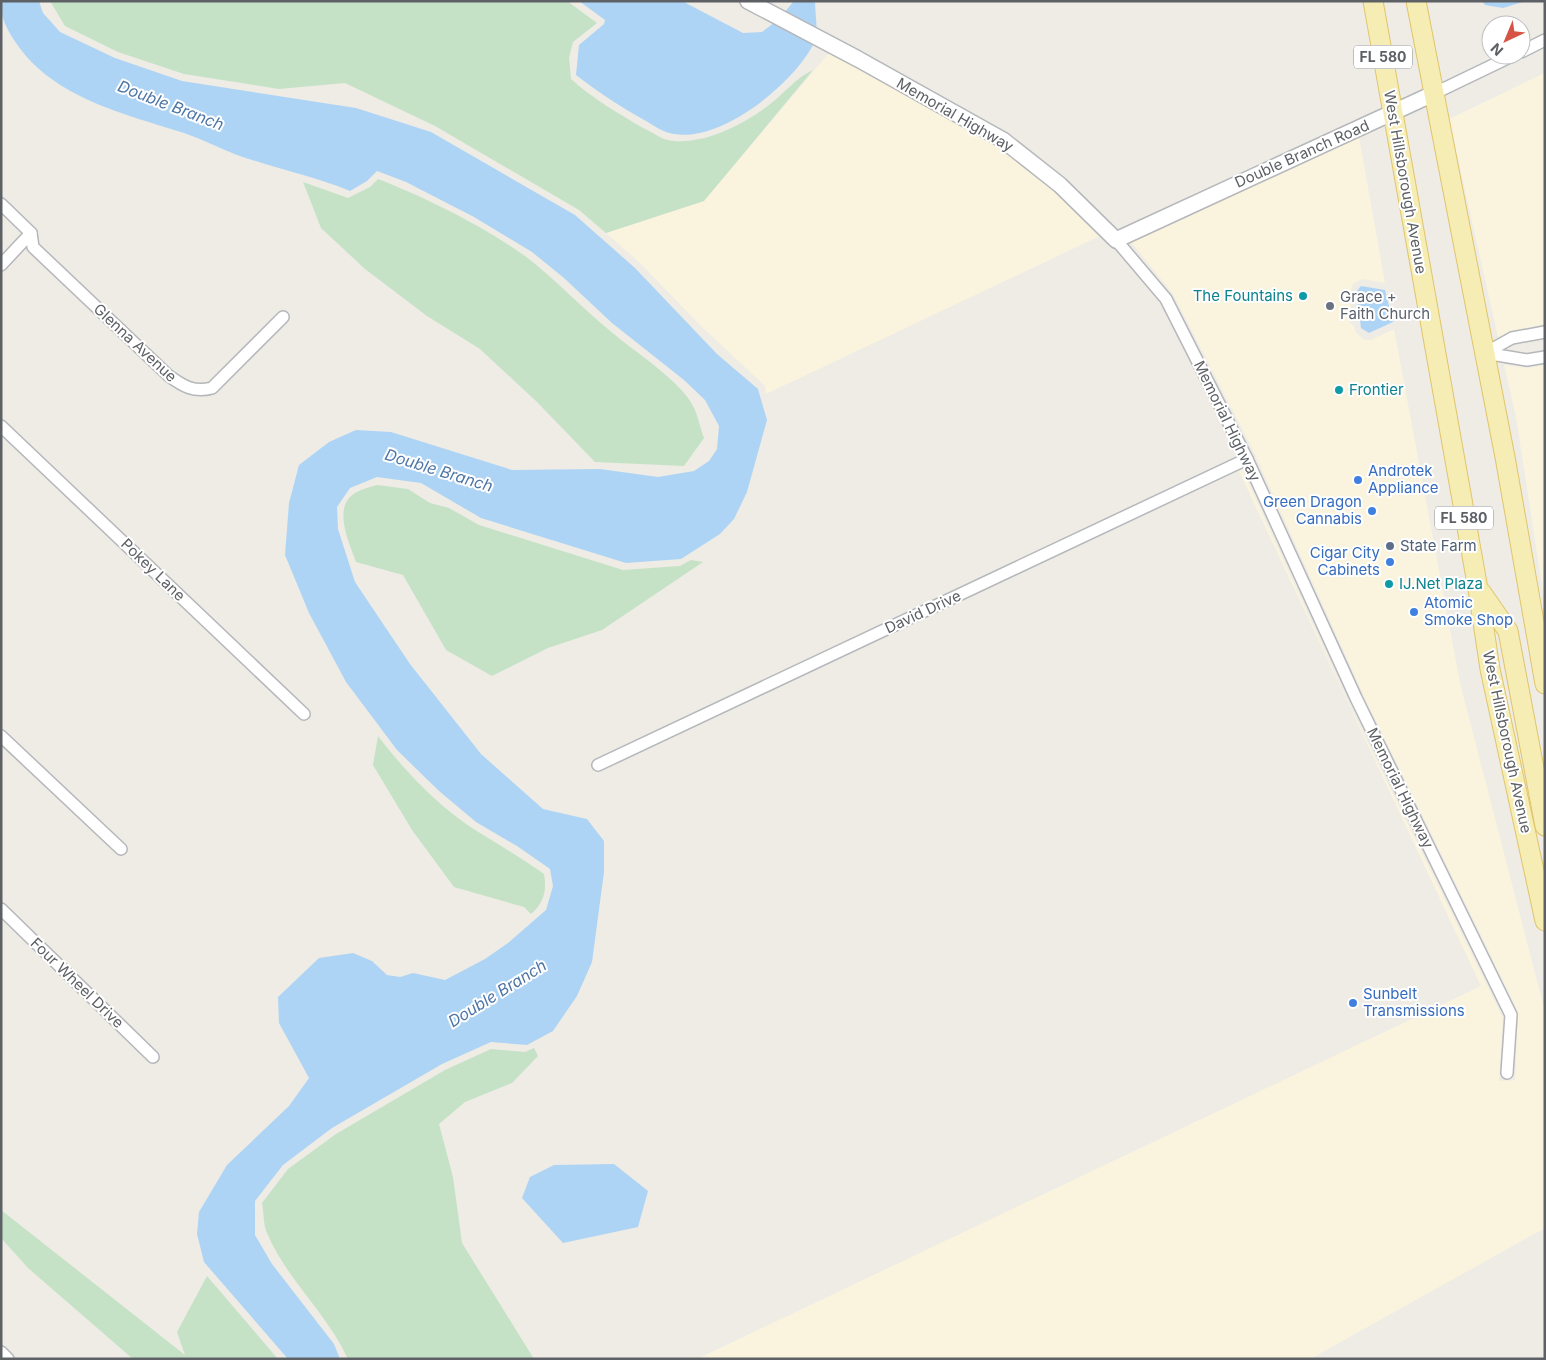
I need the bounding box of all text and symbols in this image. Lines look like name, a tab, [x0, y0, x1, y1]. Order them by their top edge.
north arrow	[1481, 15, 1531, 65]
text: N	[1487, 40, 1506, 60]
road number: FL 580	[1354, 46, 1412, 68]
street label: Memorial Highway	[893, 73, 1018, 156]
water label: Double Branch	[115, 76, 227, 134]
street label: West Hillsborough Avenue	[1380, 89, 1431, 275]
street label: Double Branch Road	[1232, 115, 1372, 192]
place label: The Fountains	[1193, 286, 1293, 305]
place label: Grace + Faith Church	[1340, 287, 1430, 323]
marker: The Fountains	[1297, 290, 1309, 302]
street label: Glenna Avenue	[90, 299, 181, 386]
marker: Grace + Faith Church	[1324, 300, 1336, 312]
street label: Memorial Highway	[1190, 357, 1265, 485]
place label: Frontier	[1349, 380, 1404, 399]
marker: Frontier	[1333, 384, 1345, 396]
water label: Double Branch	[382, 444, 496, 496]
place label: Androtek Appliance	[1368, 461, 1439, 497]
marker: Androtek Appliance	[1352, 474, 1364, 486]
place label: Green Dragon Cannabis	[1263, 492, 1362, 528]
marker: Green Dragon Cannabis	[1366, 505, 1378, 517]
road number: FL 580	[1435, 506, 1493, 530]
street label: Pokey Lane	[117, 534, 189, 605]
place label: State Farm	[1400, 536, 1477, 555]
marker: State Farm	[1384, 540, 1396, 552]
place label: Cigar City Cabinets	[1310, 543, 1381, 579]
marker: Cigar City Cabinets	[1384, 556, 1396, 568]
place label: IJ.Net Plaza	[1399, 574, 1483, 593]
marker: IJ.Net Plaza	[1383, 578, 1395, 590]
street label: David Drive	[882, 586, 964, 637]
place label: Atomic Smoke Shop	[1424, 593, 1513, 629]
marker: Atomic Smoke Shop	[1408, 606, 1420, 618]
street label: West Hillsborough Avenue	[1479, 649, 1536, 835]
street label: Memorial Highway	[1363, 724, 1438, 852]
street label: Four Wheel Drive	[27, 933, 128, 1032]
water label: Double Branch	[444, 955, 550, 1031]
place label: Sunbelt Transmissions	[1363, 984, 1465, 1020]
marker: Sunbelt Transmissions	[1347, 997, 1359, 1009]

